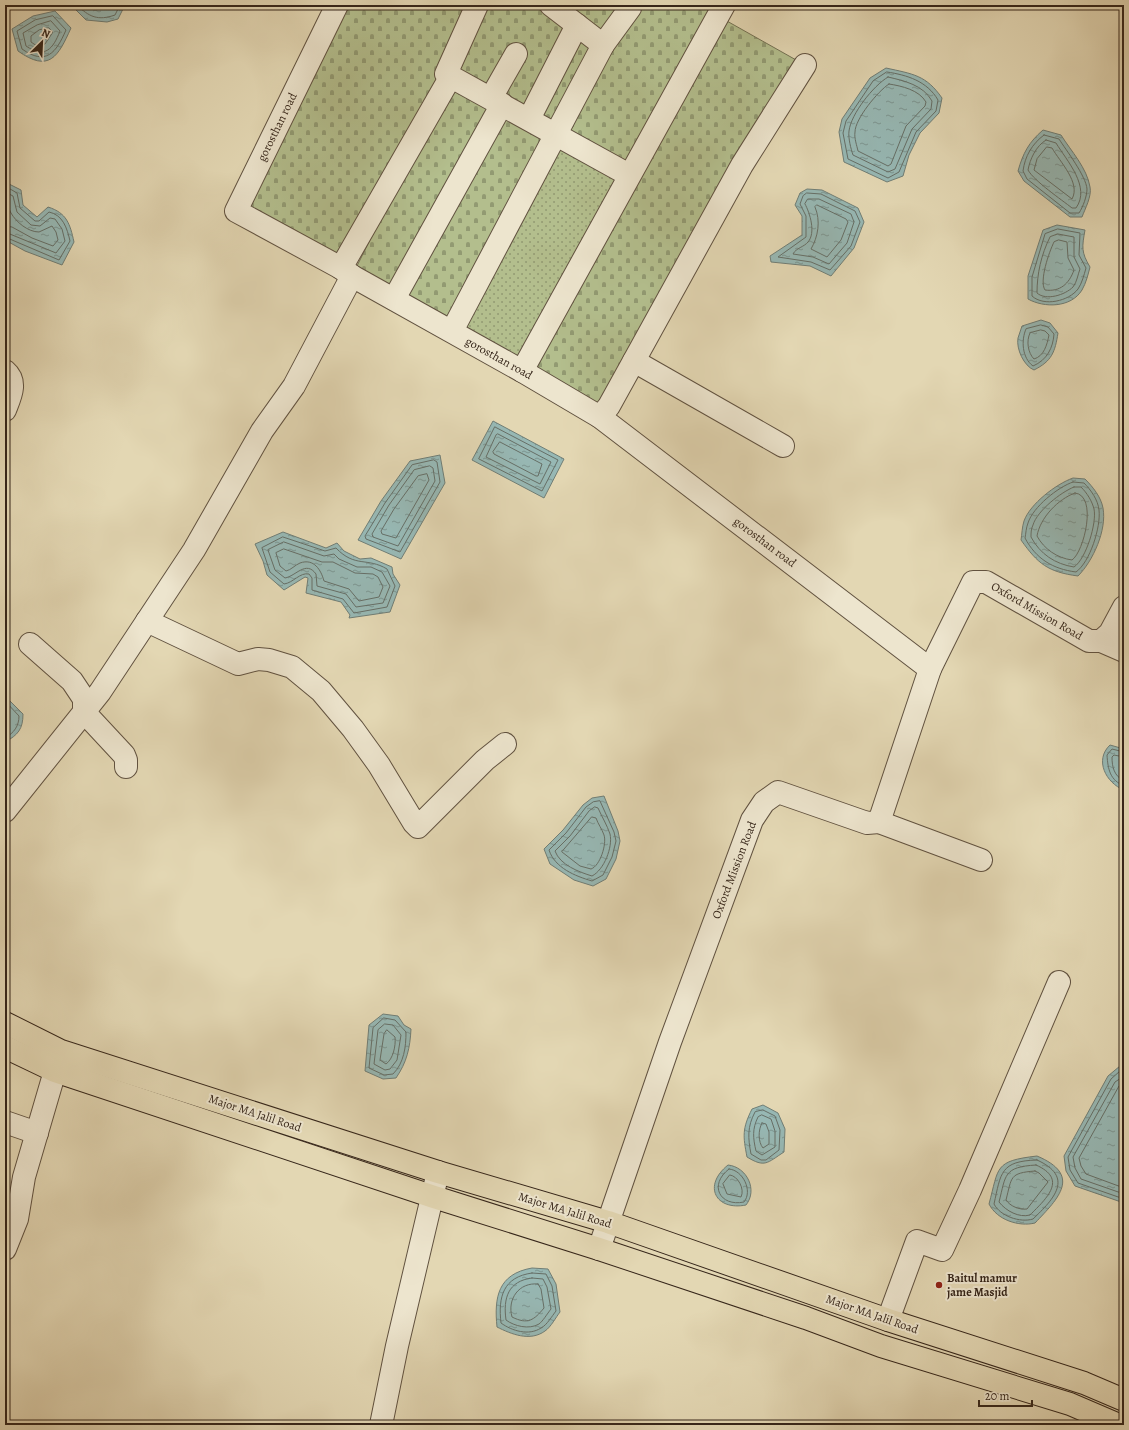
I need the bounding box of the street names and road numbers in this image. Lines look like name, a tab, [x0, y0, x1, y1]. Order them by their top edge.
street label: gorosthan road	[253, 89, 301, 164]
street label: gorosthan road	[462, 333, 536, 383]
street label: gorosthan road	[730, 513, 800, 571]
street label: Oxford Mission Road	[988, 578, 1086, 644]
street label: Oxford Mission Road	[708, 818, 760, 921]
street label: Major MA Jalil Road	[206, 1090, 304, 1136]
street label: Major MA Jalil Road	[516, 1188, 614, 1232]
street label: Major MA Jalil Road	[824, 1291, 921, 1338]

